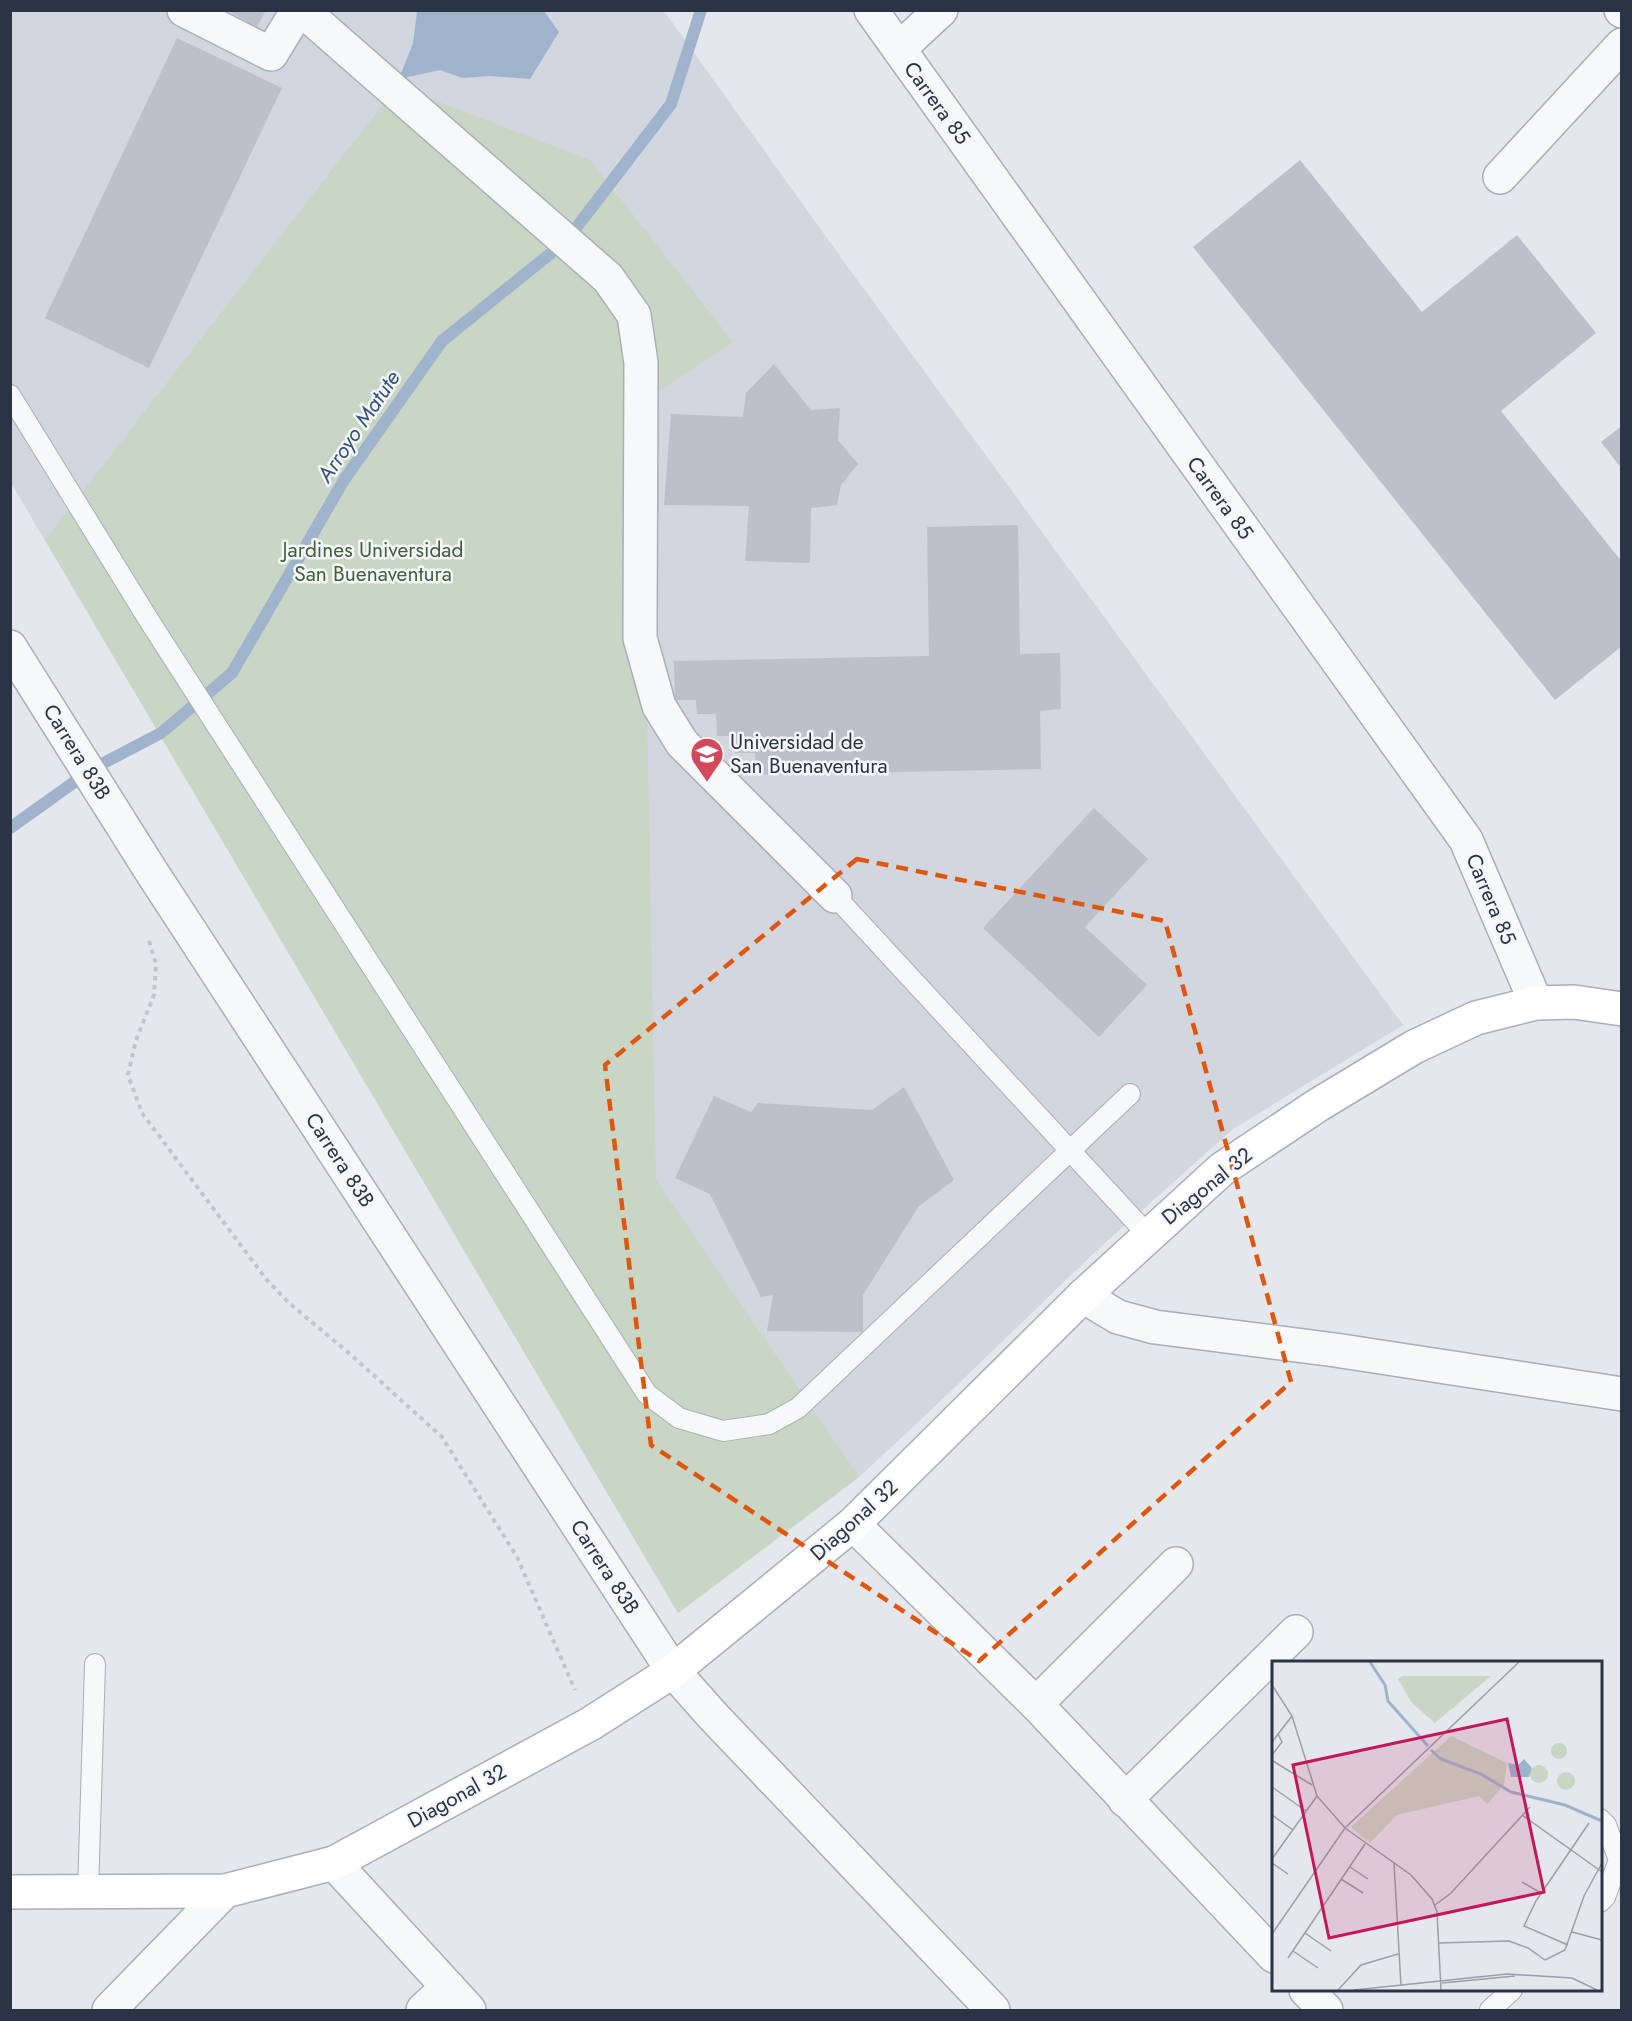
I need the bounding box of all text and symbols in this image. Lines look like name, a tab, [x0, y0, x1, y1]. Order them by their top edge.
street label: Carrera 85	[897, 55, 977, 151]
water label: Arroyo Matute	[308, 364, 407, 489]
street label: Carrera 85	[1180, 450, 1260, 546]
park label: Jardines Universidad San Buenaventura	[280, 535, 463, 589]
street label: Carrera 83B	[36, 698, 118, 806]
place label: Universidad de San Buenaventura	[730, 727, 888, 781]
school or university icon: Universidad de San Buenaventura	[689, 736, 725, 783]
street label: Carrera 85	[1458, 849, 1524, 949]
street label: Carrera 83B	[298, 1107, 382, 1213]
street label: Diagonal 32	[1155, 1140, 1259, 1232]
street label: Diagonal 32	[803, 1472, 905, 1568]
street label: Carrera 83B	[563, 1514, 647, 1620]
inset map	[1272, 1661, 1602, 1991]
street label: Diagonal 32	[402, 1756, 512, 1836]

